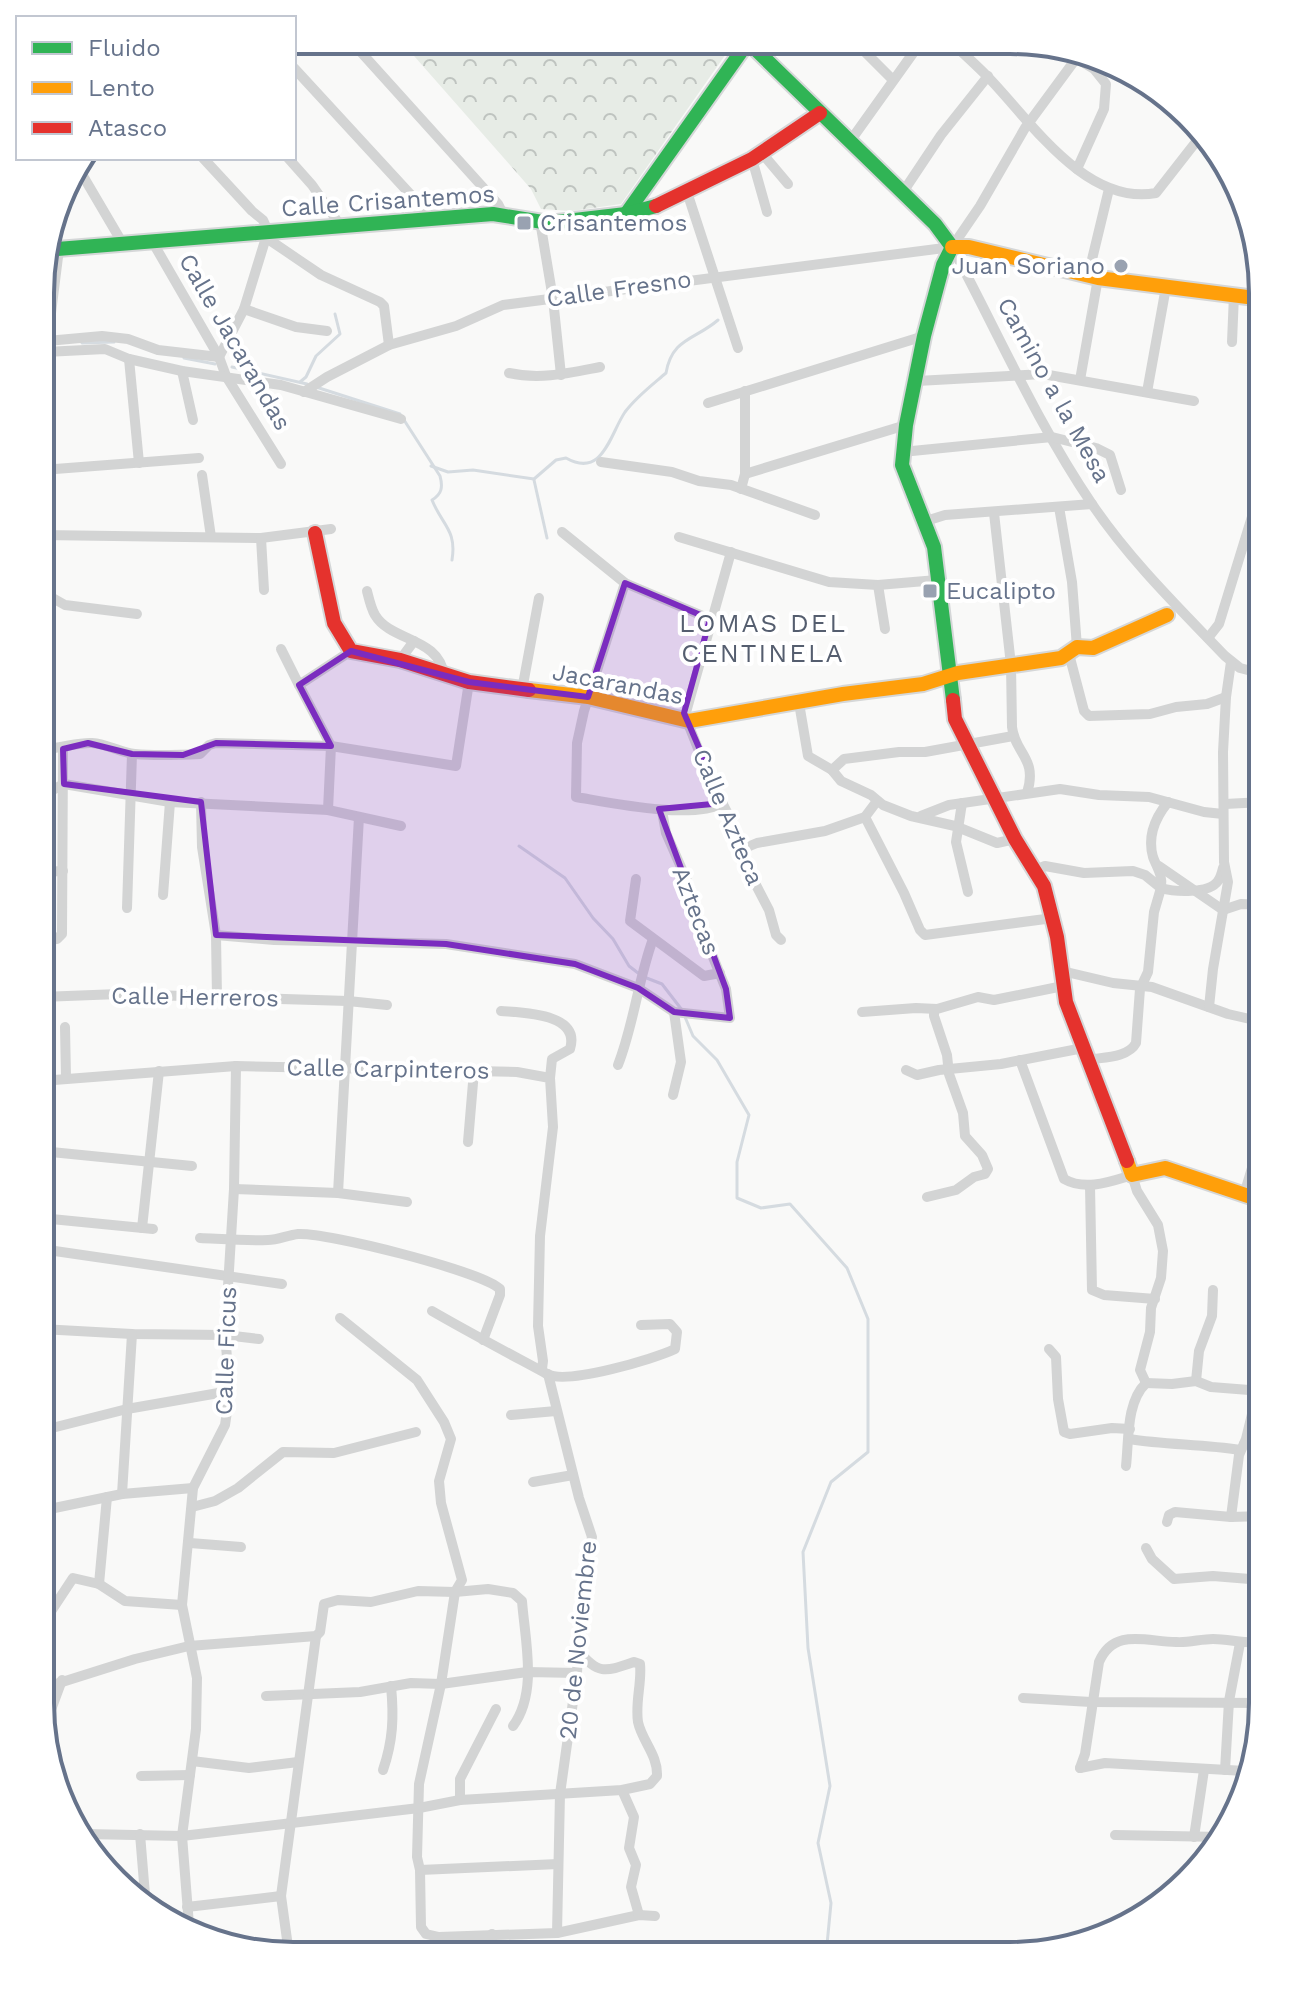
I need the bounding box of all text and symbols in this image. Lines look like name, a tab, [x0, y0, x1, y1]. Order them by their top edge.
legend	[16, 16, 296, 160]
text: Fluido	[88, 34, 161, 62]
text: Lento	[88, 74, 155, 102]
text: Atasco	[88, 114, 167, 142]
street label: Calle Crisantemos	[280, 180, 496, 222]
place label: Crisantemos	[540, 209, 687, 237]
marker: Crisantemos	[515, 214, 533, 232]
street label: Calle Jacarandas	[173, 249, 297, 435]
place label: Juan Soriano	[951, 252, 1105, 280]
marker: Juan Soriano	[1112, 257, 1130, 275]
street label: Calle Fresno	[545, 265, 693, 313]
street label: Camino a la Mesa	[992, 293, 1116, 487]
place label: Eucalipto	[946, 577, 1056, 605]
marker: Eucalipto	[921, 582, 939, 600]
district label: LOMAS DEL CENTINELA	[679, 608, 847, 668]
street label: Jacarandas	[550, 658, 686, 710]
street label: Calle Azteca	[687, 745, 769, 889]
street label: Aztecas	[666, 863, 726, 959]
street label: Calle Herreros	[111, 982, 279, 1012]
street label: Calle Carpinteros	[286, 1053, 490, 1085]
street label: Calle Ficus	[210, 1286, 242, 1416]
street label: 20 de Noviembre	[554, 1539, 602, 1741]

